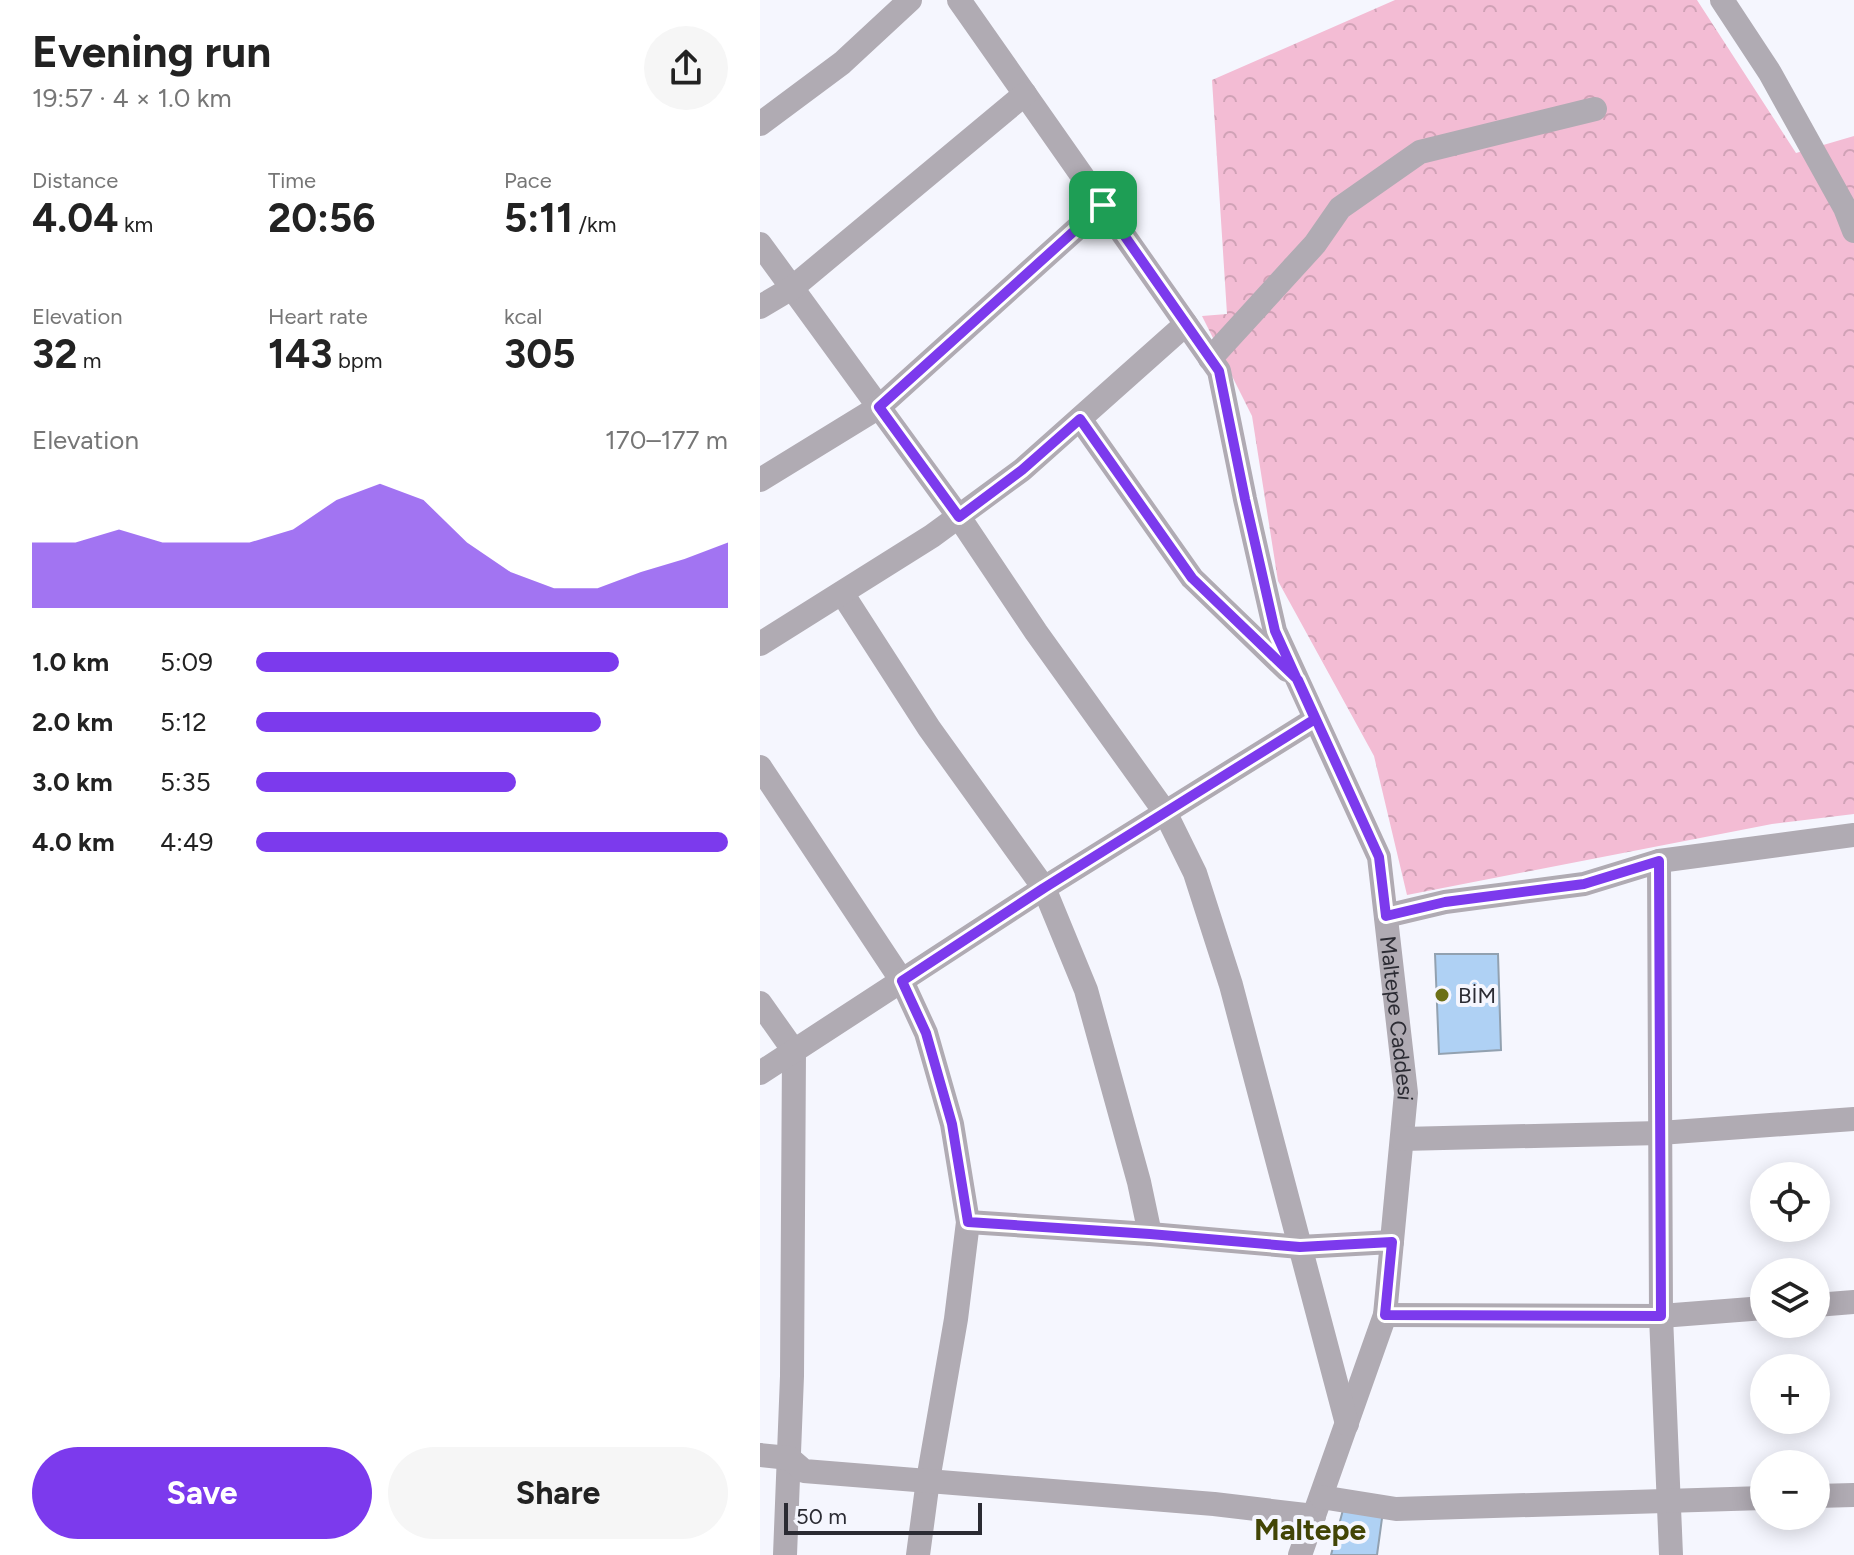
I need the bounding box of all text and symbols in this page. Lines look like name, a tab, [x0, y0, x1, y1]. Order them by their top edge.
text: Evening run	[32, 25, 271, 78]
button: share	[644, 26, 728, 110]
text: 19:57 · 4 × 1.0 km	[32, 82, 232, 114]
text: Distance	[32, 167, 118, 194]
text: Time	[268, 167, 316, 194]
text: Pace	[504, 167, 552, 194]
pin	[1069, 171, 1137, 239]
icon: arrive	[1081, 183, 1125, 227]
text: 4.04	[32, 194, 118, 242]
text: 20:56	[268, 194, 376, 242]
text: 5:11	[504, 194, 573, 242]
text: km	[118, 211, 153, 238]
text: /km	[573, 211, 616, 238]
text: Elevation	[32, 303, 122, 330]
text: Heart rate	[268, 303, 368, 330]
text: kcal	[504, 303, 542, 330]
text: 32	[32, 330, 77, 378]
text: 143	[268, 330, 332, 378]
text: 305	[504, 330, 575, 378]
text: m	[77, 347, 102, 374]
text: bpm	[332, 347, 383, 374]
text: Elevation	[32, 424, 139, 456]
text: 170–177 m	[605, 424, 728, 456]
text: 1.0 km	[32, 646, 109, 678]
text: 5:09	[160, 646, 213, 678]
text: 2.0 km	[32, 706, 113, 738]
text: 5:12	[160, 706, 207, 738]
text: 3.0 km	[32, 766, 113, 798]
text: 5:35	[160, 766, 211, 798]
text: 4.0 km	[32, 826, 115, 858]
text: 4:49	[160, 826, 214, 858]
street label: Maltepe Caddesi	[1375, 934, 1420, 1102]
place label: BİM	[1458, 982, 1496, 1009]
marker: BİM	[1433, 986, 1451, 1004]
map controls	[1750, 1162, 1830, 1530]
button: locate	[1750, 1162, 1830, 1242]
button: layers	[1750, 1258, 1830, 1338]
button: +	[1750, 1354, 1830, 1434]
button: Save	[32, 1447, 372, 1539]
button: Share	[388, 1447, 728, 1539]
button: −	[1750, 1450, 1830, 1530]
scale bar	[784, 1499, 982, 1535]
text: 50 m	[796, 1503, 847, 1530]
district label: Maltepe	[1254, 1511, 1366, 1548]

